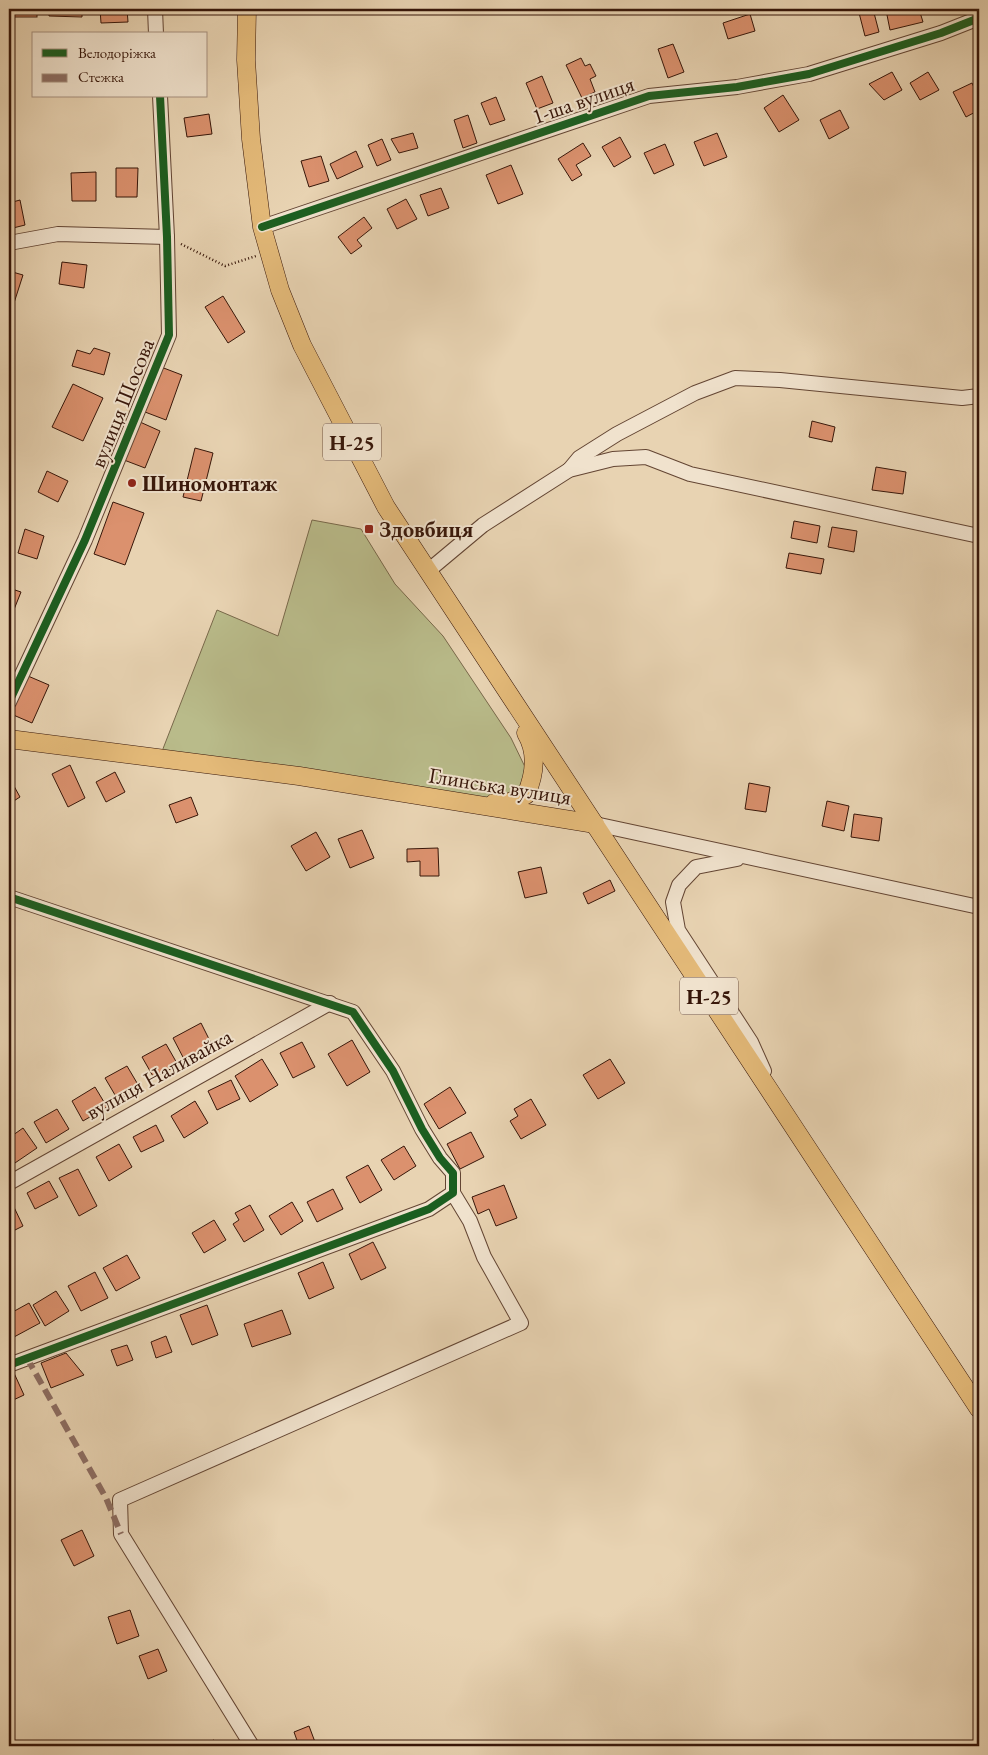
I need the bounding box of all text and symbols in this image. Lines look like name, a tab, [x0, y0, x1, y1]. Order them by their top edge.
legend	[32, 32, 208, 98]
text: Велодоріжка	[78, 43, 156, 62]
text: Стежка	[78, 67, 124, 86]
street label: 1-ша вулиця	[528, 69, 638, 131]
street label: вулиця Шосова	[83, 334, 161, 472]
road number: Н-25	[323, 424, 381, 461]
place label: Шиномонтаж	[142, 469, 278, 498]
marker: Шиномонтаж	[126, 477, 138, 489]
place label: Здовбиця	[379, 515, 473, 544]
marker: Здовбиця	[363, 523, 375, 535]
street label: Глинська вулиця	[427, 760, 574, 812]
road number: Н-25	[680, 978, 738, 1014]
street label: вулиця Наливайка	[81, 1022, 238, 1126]

